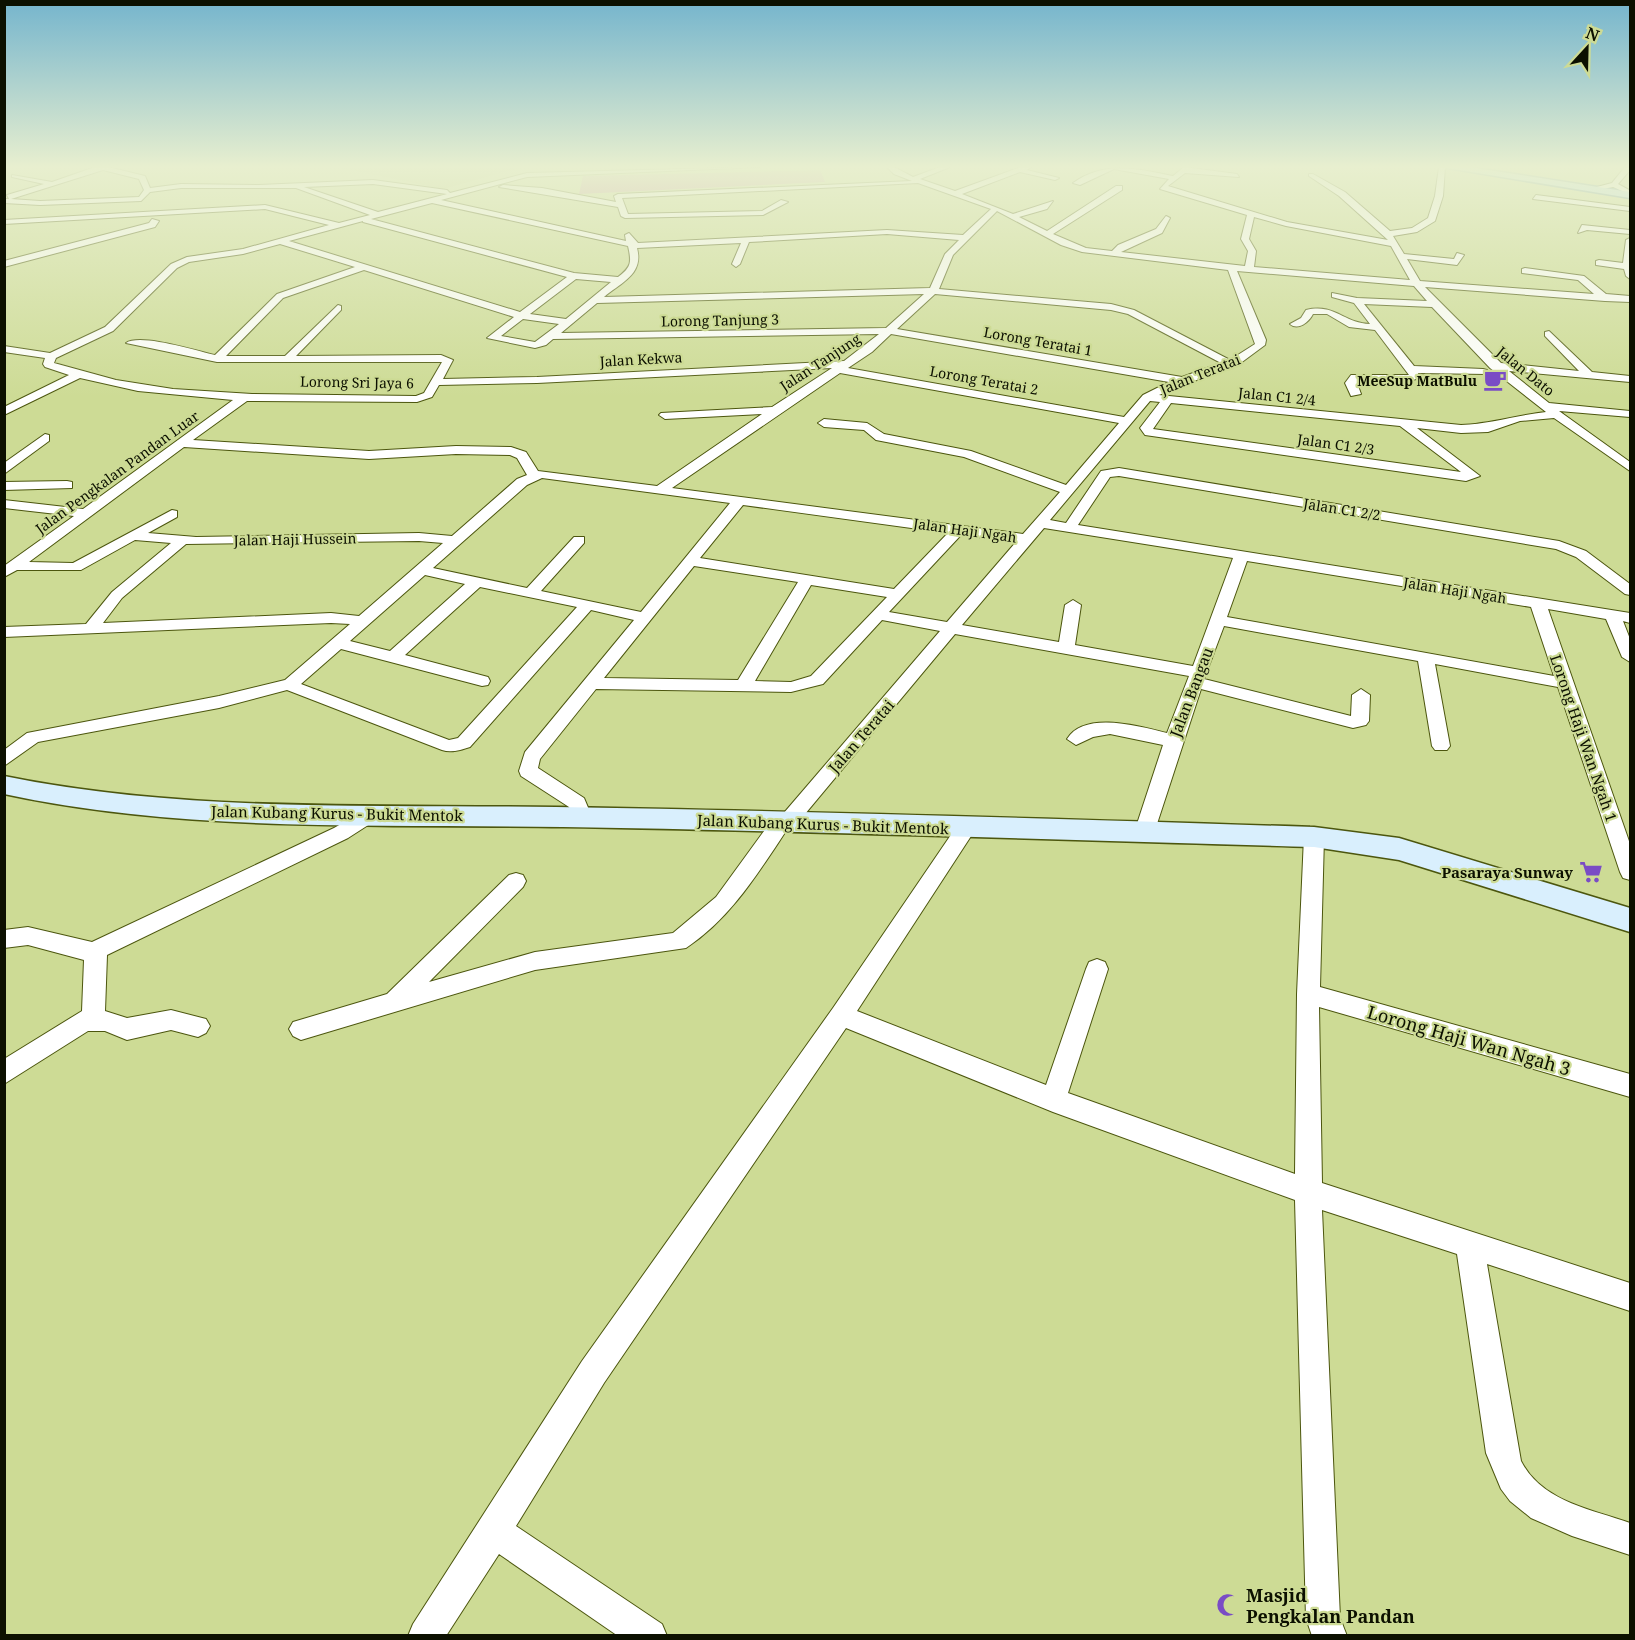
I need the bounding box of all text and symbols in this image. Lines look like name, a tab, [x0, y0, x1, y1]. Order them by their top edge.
north arrow	[1557, 18, 1617, 78]
text: N	[1583, 22, 1603, 47]
street label: Lorong Tanjung 3	[661, 309, 779, 331]
street label: Lorong Teratai 1	[982, 322, 1094, 360]
street label: Jalan Tanjung	[775, 329, 864, 396]
street label: Jalan Dato	[1492, 341, 1559, 400]
street label: Jalan Kekwa	[598, 347, 683, 371]
street label: Jalan Teratai	[1156, 349, 1243, 399]
street label: Lorong Teratai 2	[928, 361, 1040, 399]
cafe icon: MeeSup MatBulu	[1482, 367, 1508, 393]
place label: MeeSup MatBulu	[1357, 371, 1477, 390]
street label: Lorong Sri Jaya 6	[300, 372, 414, 392]
street label: Jalan C1 2/4	[1236, 382, 1317, 410]
street label: Jalan Pengkalan Pandan Luar	[31, 406, 203, 538]
street label: Jalan C1 2/3	[1295, 429, 1376, 459]
street label: Jalan C1 2/2	[1301, 493, 1382, 524]
street label: Jalan Haji Ngah	[911, 513, 1018, 547]
street label: Jalan Haji Hussein	[232, 528, 357, 550]
street label: Jalan Haji Ngah	[1401, 572, 1508, 608]
street label: Jalan Bangau	[1164, 644, 1217, 741]
street label: Lorong Haji Wan Ngah 1	[1546, 652, 1622, 824]
street label: Jalan Teratai	[823, 695, 898, 778]
street label: Jalan Kubang Kurus - Bukit Mentok	[210, 801, 463, 825]
street label: Jalan Kubang Kurus - Bukit Mentok	[696, 810, 949, 838]
supermarket icon: Pasaraya Sunway	[1578, 859, 1604, 885]
place label: Pasaraya Sunway	[1441, 862, 1573, 882]
street label: Lorong Haji Wan Ngah 3	[1365, 999, 1573, 1081]
place label: Masjid Pengkalan Pandan	[1246, 1583, 1415, 1628]
mosque icon: Masjid Pengkalan Pandan	[1215, 1592, 1241, 1618]

